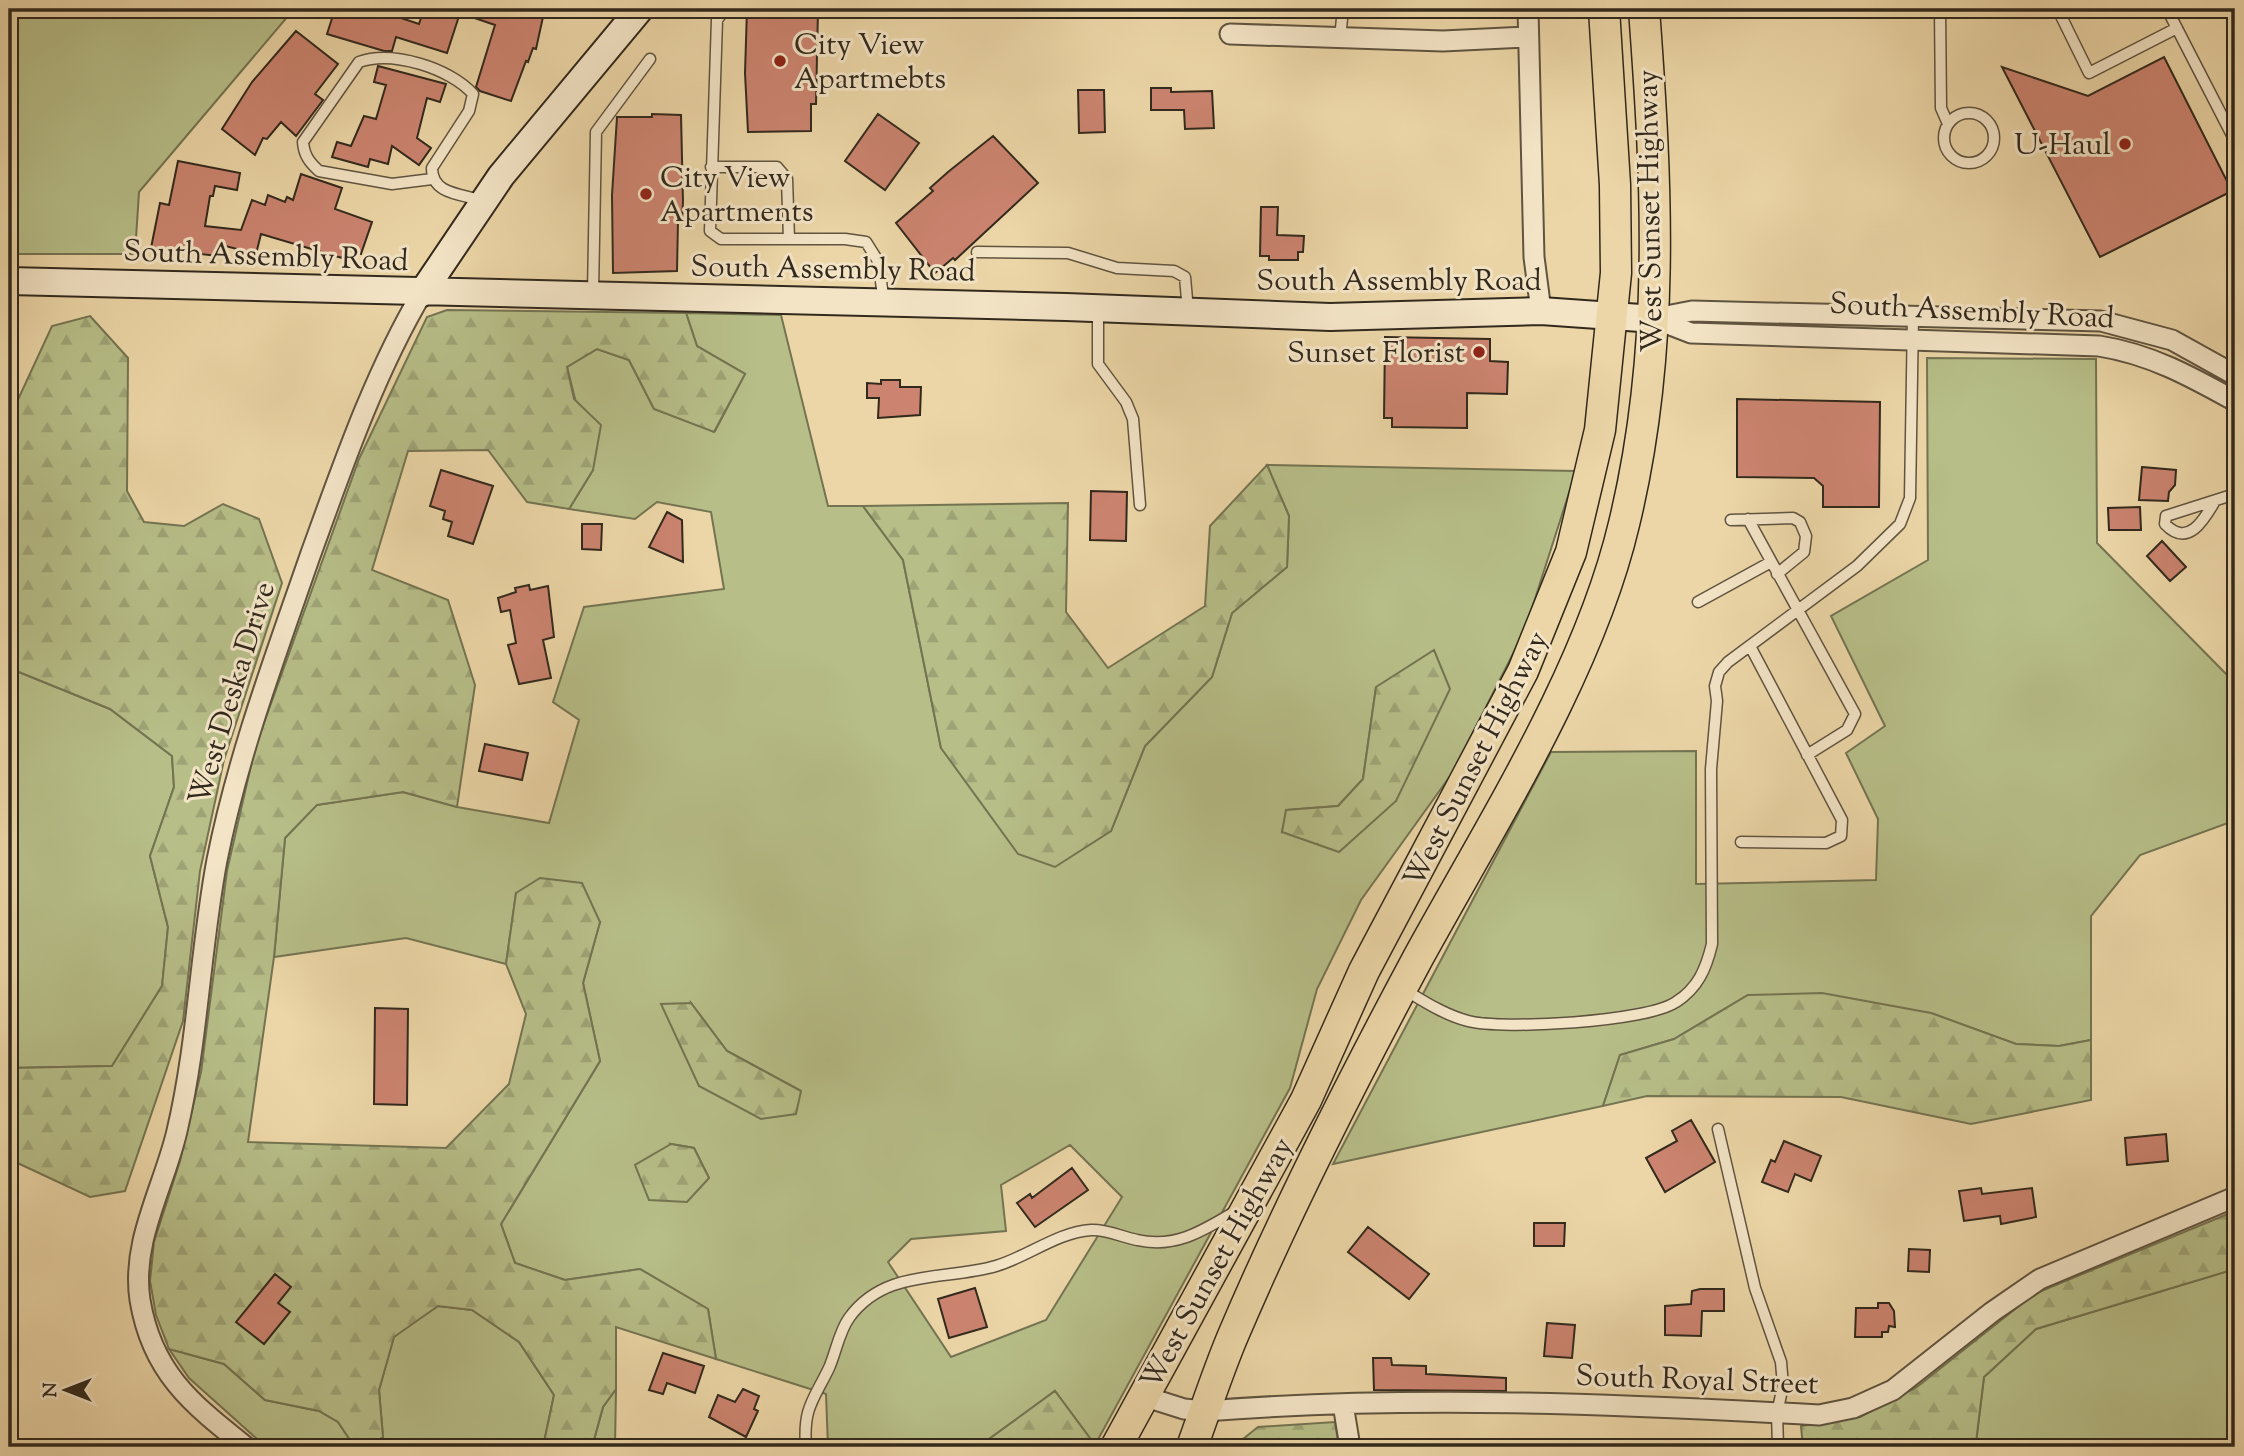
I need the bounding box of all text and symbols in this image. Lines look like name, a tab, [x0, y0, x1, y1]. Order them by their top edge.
place label: City View Apartmebts	[794, 25, 946, 102]
marker: City View Apartmebts	[772, 53, 788, 69]
street label: West Sunset Highway	[1628, 69, 1675, 353]
place label: U-Haul	[2014, 125, 2111, 168]
marker: U-Haul	[2117, 136, 2133, 152]
place label: City View Apartments	[660, 158, 814, 235]
marker: City View Apartments	[638, 186, 654, 202]
street label: South Assembly Road	[123, 231, 409, 284]
street label: South Assembly Road	[690, 247, 976, 294]
street label: South Assembly Road	[1256, 261, 1542, 304]
street label: South Assembly Road	[1828, 284, 2116, 341]
place label: Sunset Florist	[1287, 333, 1465, 376]
marker: Sunset Florist	[1471, 344, 1487, 360]
street label: West Deska Drive	[179, 577, 288, 811]
street label: West Sunset Highway	[1394, 624, 1561, 896]
street label: West Sunset Highway	[1131, 1130, 1306, 1398]
north arrow	[32, 1354, 102, 1424]
street label: South Royal Street	[1575, 1356, 1819, 1407]
text: N	[38, 1382, 65, 1398]

